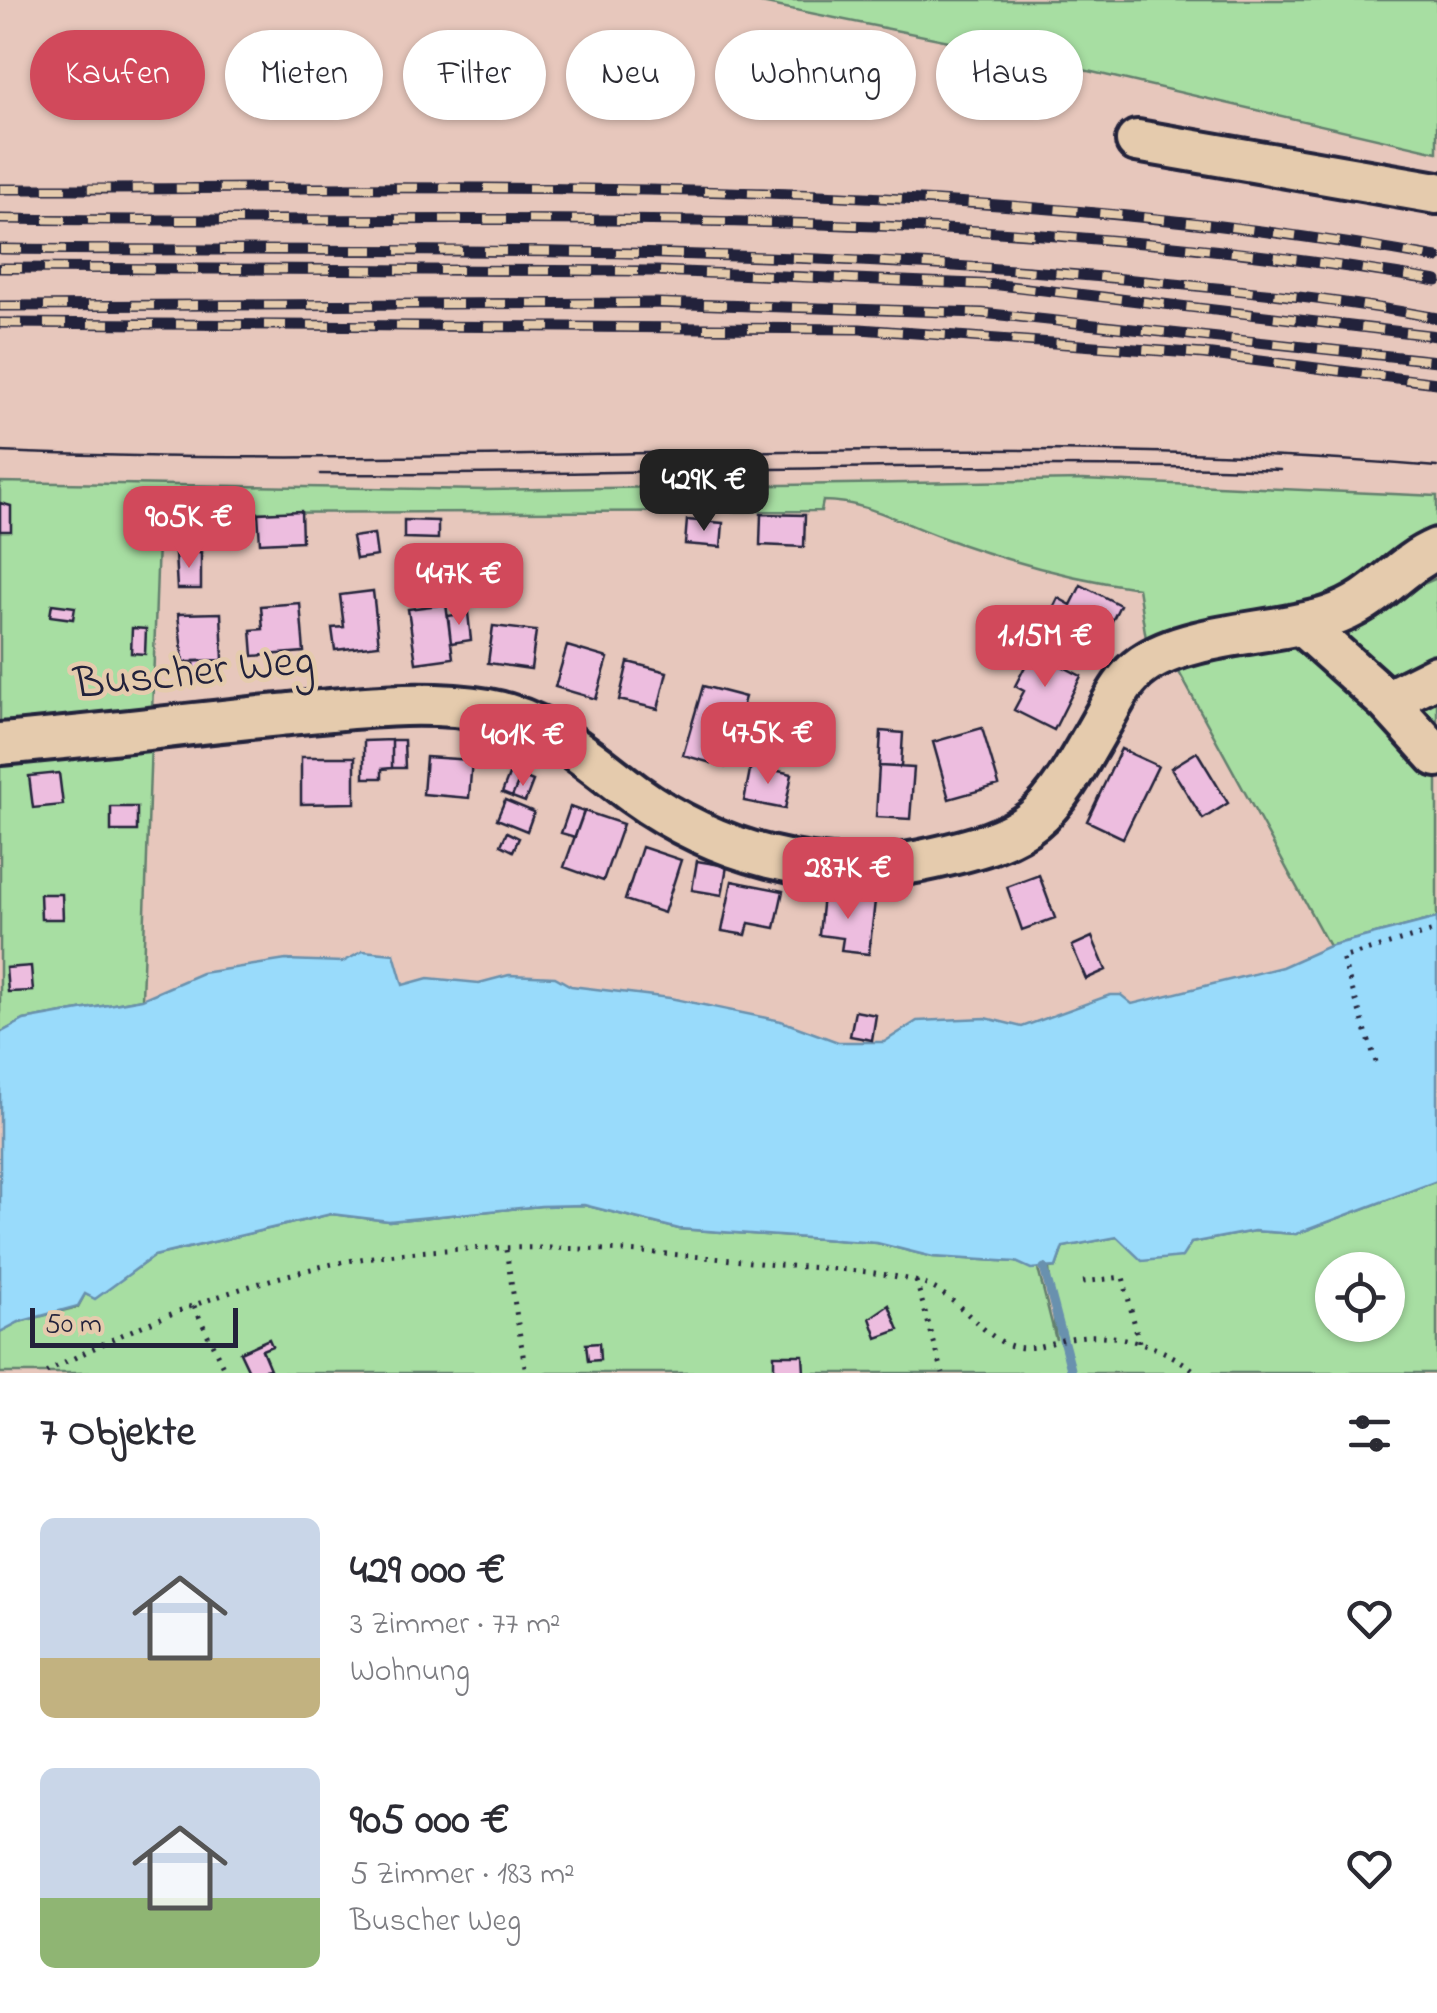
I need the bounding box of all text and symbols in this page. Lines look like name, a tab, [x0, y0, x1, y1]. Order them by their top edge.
chip: Kaufen	[30, 30, 205, 120]
chip: Mieten	[225, 30, 383, 120]
chip: Filter	[403, 30, 546, 120]
chip: Neu	[566, 30, 695, 120]
chip: Wohnung	[715, 30, 916, 120]
chip: Haus	[936, 30, 1083, 120]
pin: 429K €	[623, 449, 785, 534]
text: 429K €	[662, 458, 746, 505]
pin: 905K €	[108, 486, 270, 571]
text: 905K €	[145, 495, 233, 542]
pin: 447K €	[378, 543, 540, 628]
text: 447K €	[416, 552, 502, 599]
pin: 1.15M €	[953, 605, 1137, 690]
text: 1.15M €	[998, 614, 1092, 661]
street label: Buscher Weg	[70, 629, 317, 721]
pin: 475K €	[687, 702, 849, 787]
pin: 401K €	[442, 704, 604, 789]
text: 475K €	[723, 711, 813, 758]
text: 401K €	[481, 713, 565, 760]
pin: 287K €	[767, 837, 929, 922]
text: 287K €	[805, 846, 891, 893]
map controls	[1315, 1252, 1405, 1342]
button: locate	[1315, 1252, 1405, 1342]
scale bar	[30, 1303, 238, 1348]
text: 50 m	[45, 1305, 102, 1346]
text: 7 Objekte	[40, 1403, 195, 1464]
icon: filters	[1342, 1406, 1397, 1461]
text: 429 000 €	[350, 1541, 506, 1602]
icon: home	[120, 1558, 240, 1678]
icon: heart	[1342, 1591, 1397, 1646]
text: 3 Zimmer · 77 m²	[350, 1602, 561, 1649]
text: Wohnung	[350, 1649, 470, 1696]
text: 905 000 €	[350, 1791, 510, 1852]
icon: home	[120, 1808, 240, 1928]
icon: heart	[1342, 1841, 1397, 1896]
text: 5 Zimmer · 183 m²	[350, 1852, 575, 1899]
text: Buscher Weg	[350, 1899, 521, 1946]

